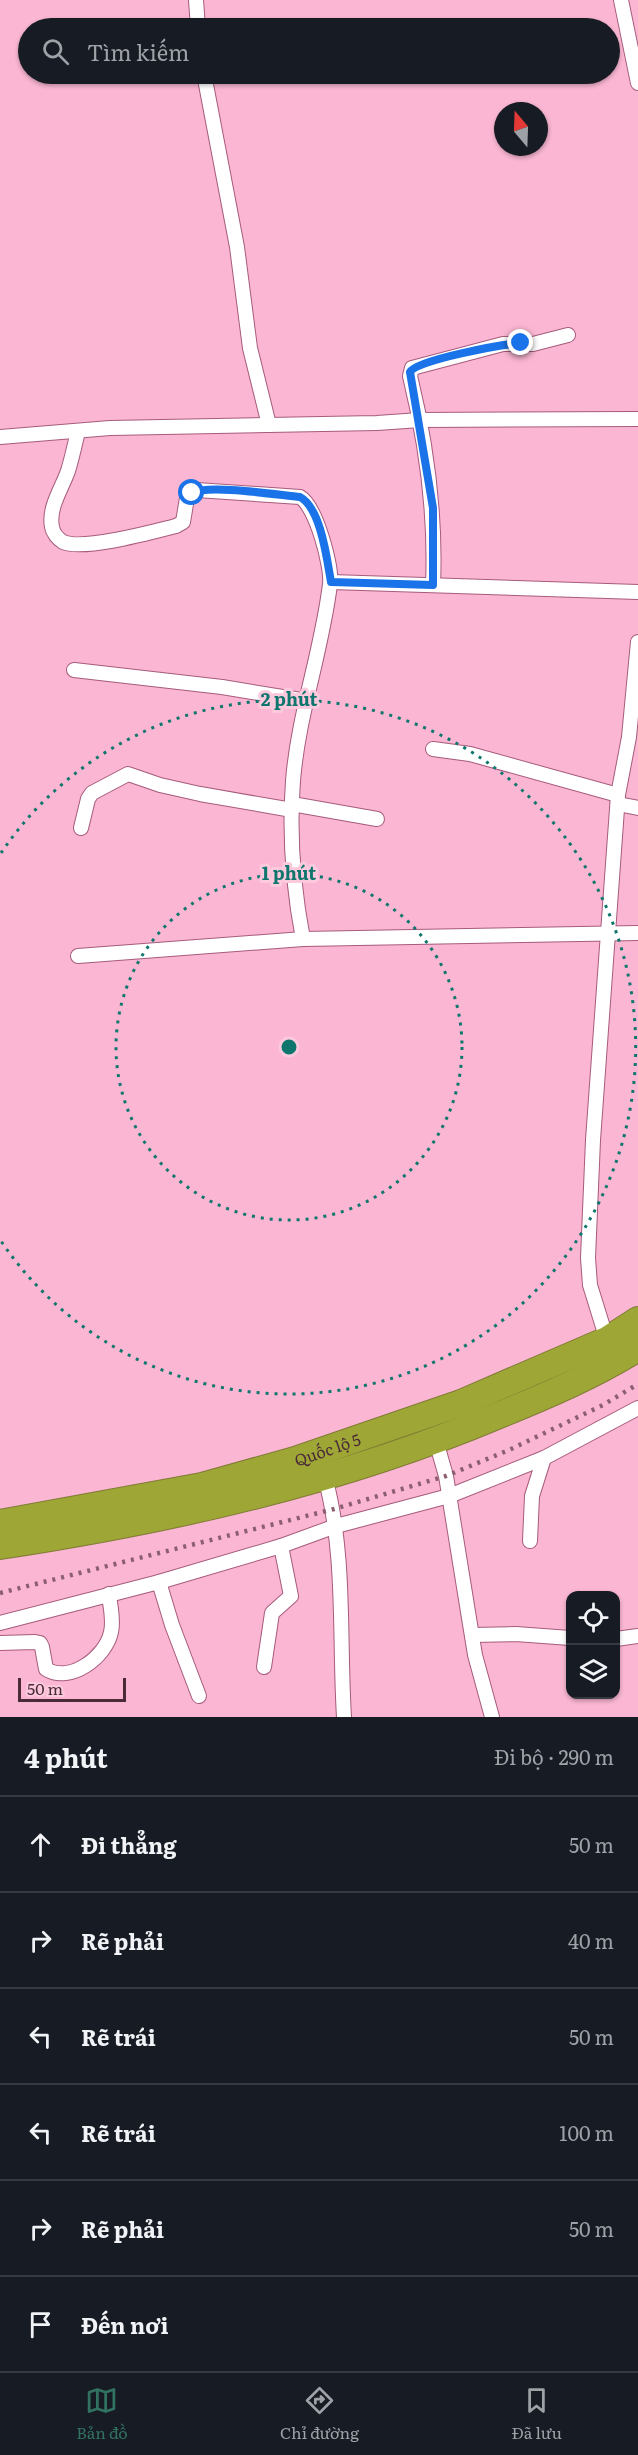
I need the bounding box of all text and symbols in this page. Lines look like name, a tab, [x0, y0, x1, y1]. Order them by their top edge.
search box	[18, 18, 620, 84]
icon: search	[39, 35, 72, 68]
text: Tìm kiếm	[87, 35, 189, 68]
north arrow	[494, 102, 548, 156]
route end	[507, 329, 533, 355]
route start	[178, 479, 204, 505]
text: 2 phút	[261, 685, 317, 712]
text: 1 phút	[262, 859, 316, 886]
centre of rings	[279, 1037, 299, 1057]
street label: Quốc lộ 5	[291, 1426, 364, 1471]
map controls	[566, 1591, 620, 1699]
button: locate	[566, 1591, 620, 1645]
button: layers	[566, 1645, 620, 1699]
scale bar	[18, 1675, 126, 1702]
text: 50 m	[27, 1676, 63, 1700]
text: 4 phút	[24, 1737, 108, 1776]
text: Đi bộ · 290 m	[494, 1741, 614, 1771]
icon: ahead	[24, 1828, 57, 1861]
text: Đi thẳng	[81, 1828, 177, 1861]
text: 50 m	[569, 1829, 614, 1859]
icon: right	[24, 1924, 57, 1957]
text: Rẽ phải	[81, 1924, 164, 1957]
text: 40 m	[568, 1925, 614, 1955]
icon: left	[24, 2020, 57, 2053]
text: Rẽ trái	[81, 2020, 156, 2053]
text: 50 m	[569, 2021, 614, 2051]
icon: left	[24, 2116, 57, 2149]
text: Rẽ trái	[81, 2116, 156, 2149]
text: 100 m	[559, 2117, 614, 2147]
icon: right	[24, 2212, 57, 2245]
text: Rẽ phải	[81, 2212, 164, 2245]
text: 50 m	[569, 2213, 614, 2243]
icon: arrive	[24, 2308, 57, 2341]
text: Đến nơi	[81, 2308, 169, 2341]
tab: Bản đồ	[76, 2384, 128, 2444]
tab: Chỉ đường	[280, 2384, 359, 2444]
tab: Đã lưu	[511, 2384, 562, 2444]

